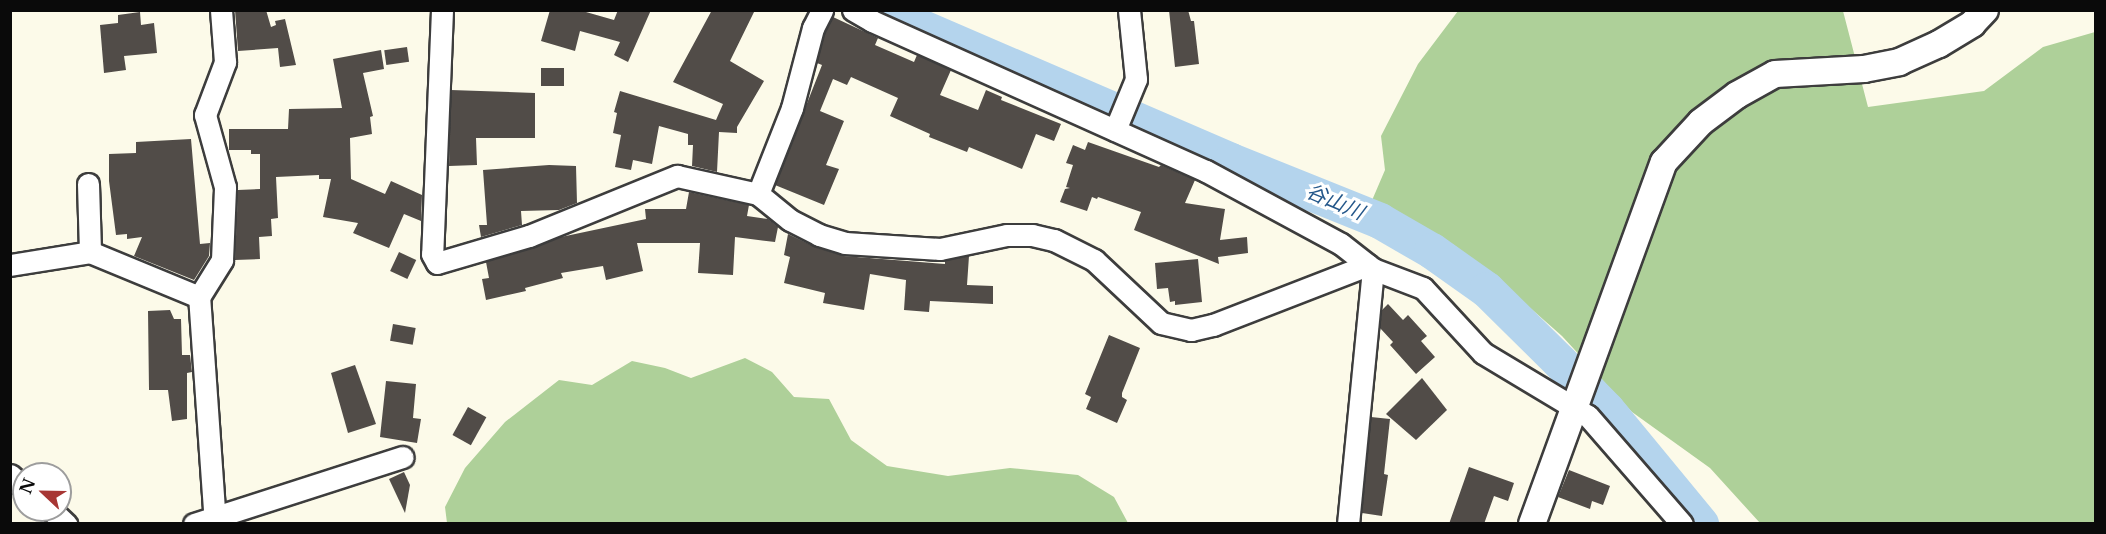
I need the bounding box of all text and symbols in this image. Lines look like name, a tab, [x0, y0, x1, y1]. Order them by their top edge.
water label: 谷山川	[1303, 179, 1367, 225]
north arrow	[12, 462, 72, 522]
text: N	[15, 475, 39, 497]

